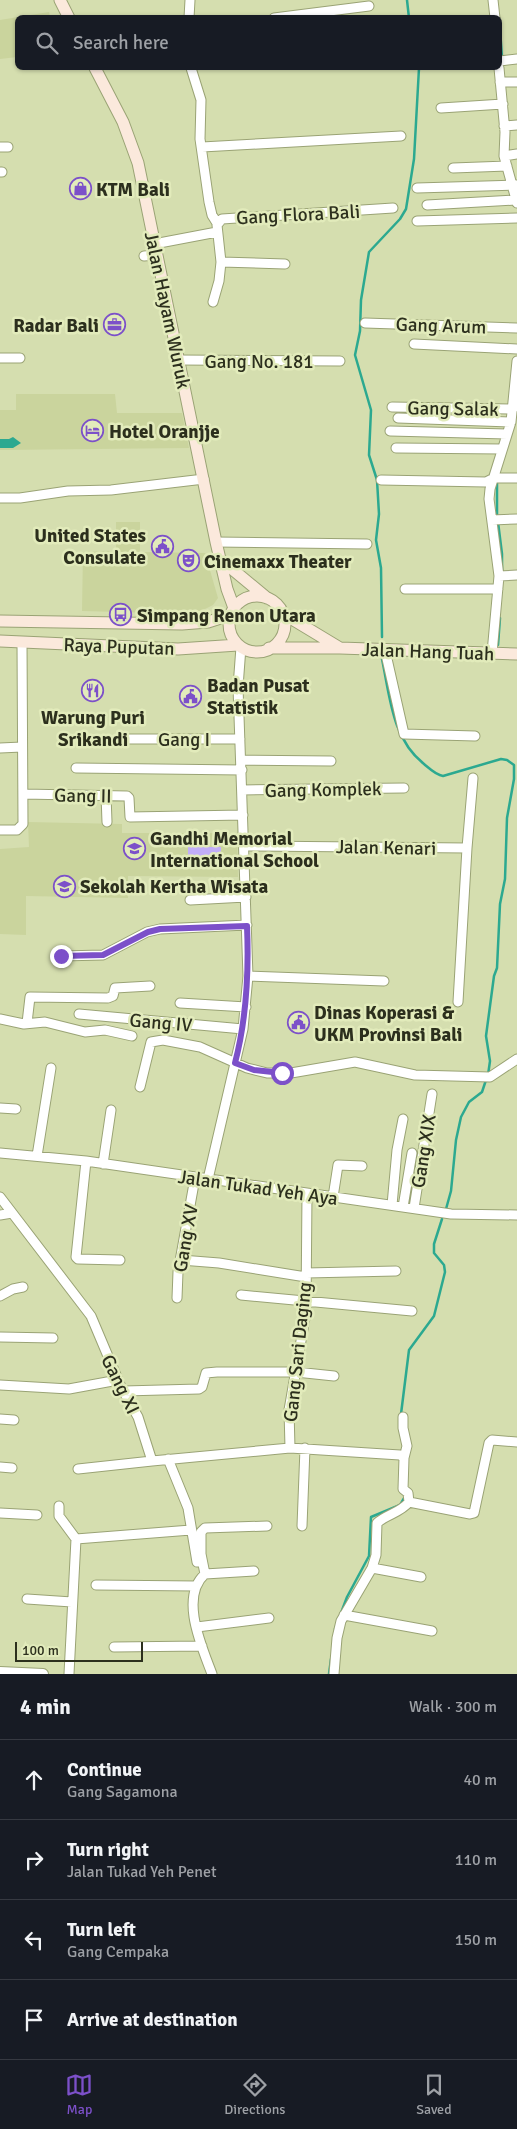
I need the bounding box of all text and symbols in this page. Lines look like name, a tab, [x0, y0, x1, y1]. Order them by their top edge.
search box	[15, 15, 502, 70]
icon: search	[33, 29, 61, 57]
text: Search here	[73, 31, 169, 55]
shop icon: KTM Bali	[68, 177, 92, 201]
place label: KTM Bali	[96, 178, 170, 202]
street label: Gang Flora Bali	[235, 200, 361, 230]
street label: Jalan Hayam Wuruk	[139, 229, 195, 391]
street label: Gang Arum	[395, 312, 487, 340]
office icon: Radar Bali	[103, 313, 127, 337]
place label: Radar Bali	[13, 314, 99, 338]
street label: Gang No. 181	[205, 350, 313, 374]
street label: Gang Salak	[407, 396, 499, 422]
hotel icon: Hotel Oranjje	[81, 419, 105, 443]
place label: Hotel Oranjje	[109, 420, 220, 444]
place label: United States Consulate	[34, 524, 146, 570]
public building icon: United States Consulate	[150, 534, 174, 558]
theatre icon: Cinemaxx Theater	[176, 549, 200, 573]
place label: Cinemaxx Theater	[204, 550, 352, 574]
bus stop icon: Simpang Renon Utara	[109, 603, 133, 627]
place label: Simpang Renon Utara	[137, 604, 316, 628]
street label: Raya Puputan	[63, 633, 175, 661]
street label: Jalan Hang Tuah	[361, 638, 495, 666]
place label: Badan Pusat Statistik	[207, 674, 309, 720]
restaurant icon: Warung Puri Srikandi	[81, 679, 105, 703]
public building icon: Badan Pusat Statistik	[179, 684, 203, 708]
place label: Warung Puri Srikandi	[41, 706, 145, 752]
street label: Gang I	[158, 728, 210, 752]
street label: Gang Komplek	[264, 777, 382, 803]
street label: Gang II	[54, 783, 112, 809]
place label: Gandhi Memorial International School	[150, 827, 319, 873]
street label: Jalan Kenari	[336, 835, 436, 861]
school or university icon: Gandhi Memorial International School	[122, 837, 146, 861]
school or university icon: Sekolah Kertha Wisata	[52, 874, 76, 898]
place label: Sekolah Kertha Wisata	[80, 875, 268, 899]
route end	[50, 945, 73, 968]
place label: Dinas Koperasi & UKM Provinsi Bali	[314, 1001, 463, 1047]
street label: Gang IV	[129, 1008, 193, 1038]
public building icon: Dinas Koperasi & UKM Provinsi Bali	[286, 1011, 310, 1035]
route start	[271, 1062, 294, 1085]
street label: Gang XIX	[406, 1113, 442, 1190]
street label: Jalan Tukad Yeh Aya	[176, 1165, 339, 1211]
street label: Gang XV	[168, 1202, 204, 1274]
street label: Gang Sari Daging	[279, 1281, 317, 1423]
street label: Gang XI	[95, 1351, 145, 1418]
scale bar	[15, 1639, 142, 1662]
text: 100 m	[22, 1642, 59, 1659]
text: 4 min	[20, 1694, 71, 1720]
text: Walk · 300 m	[409, 1697, 497, 1717]
text: Continue	[67, 1758, 142, 1782]
icon: ahead	[20, 1766, 48, 1794]
text: 40 m	[463, 1770, 497, 1790]
text: Gang Sagamona	[67, 1782, 178, 1802]
text: Turn right	[67, 1838, 149, 1862]
icon: right	[20, 1846, 48, 1874]
text: 110 m	[455, 1850, 497, 1870]
text: Jalan Tukad Yeh Penet	[67, 1862, 217, 1882]
text: Turn left	[67, 1918, 136, 1942]
icon: left	[20, 1926, 48, 1954]
text: 150 m	[455, 1930, 497, 1950]
text: Gang Cempaka	[67, 1942, 169, 1962]
icon: arrive	[20, 2006, 48, 2034]
text: Arrive at destination	[67, 2008, 238, 2032]
tab: Map	[65, 2071, 93, 2118]
tab: Directions	[224, 2071, 285, 2118]
tab: Saved	[416, 2071, 452, 2118]

